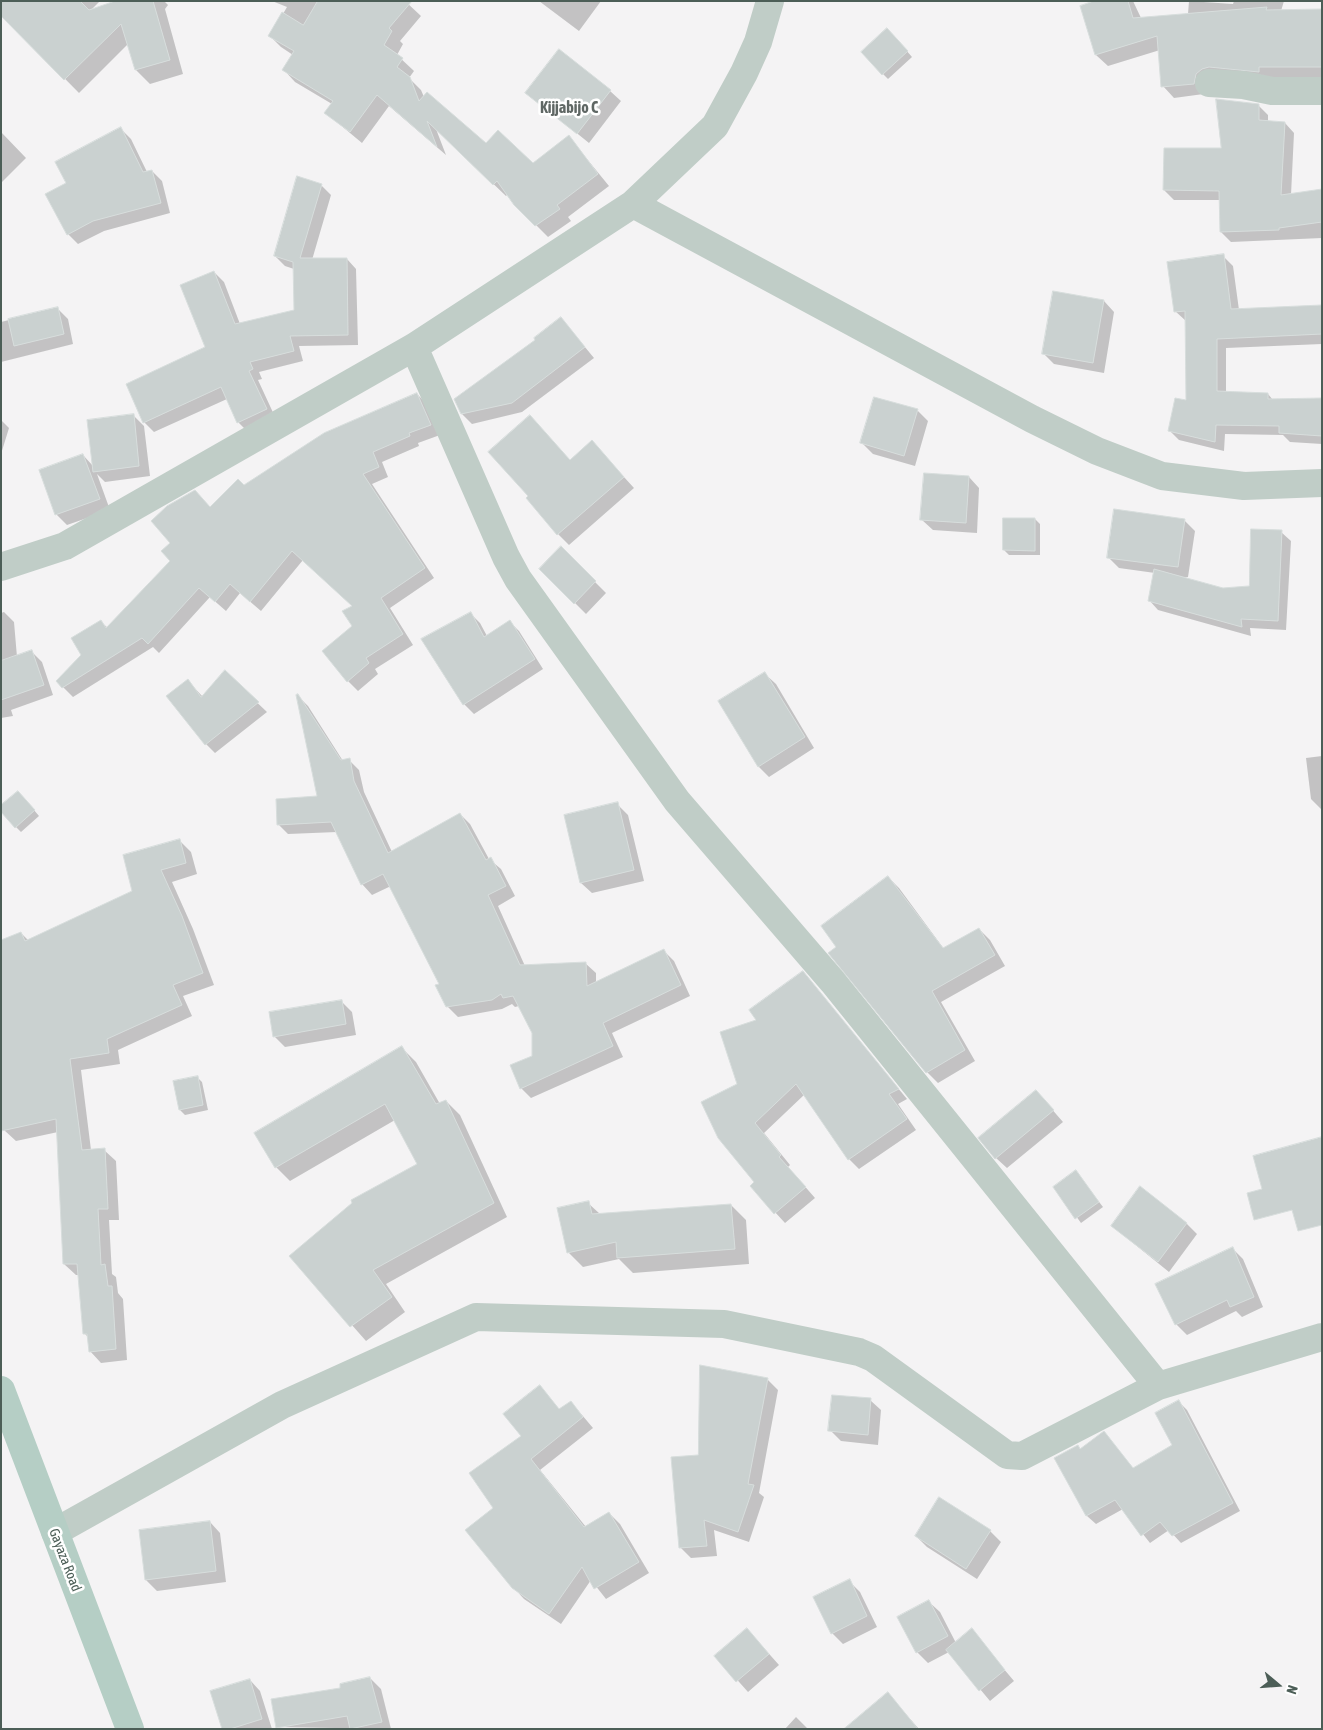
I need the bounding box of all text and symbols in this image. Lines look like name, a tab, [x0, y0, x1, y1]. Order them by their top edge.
district label: Kijjabijo C	[540, 98, 598, 118]
street label: Gayaza Road	[45, 1526, 85, 1594]
north arrow	[1253, 1660, 1303, 1710]
text: N	[1283, 1683, 1301, 1696]

